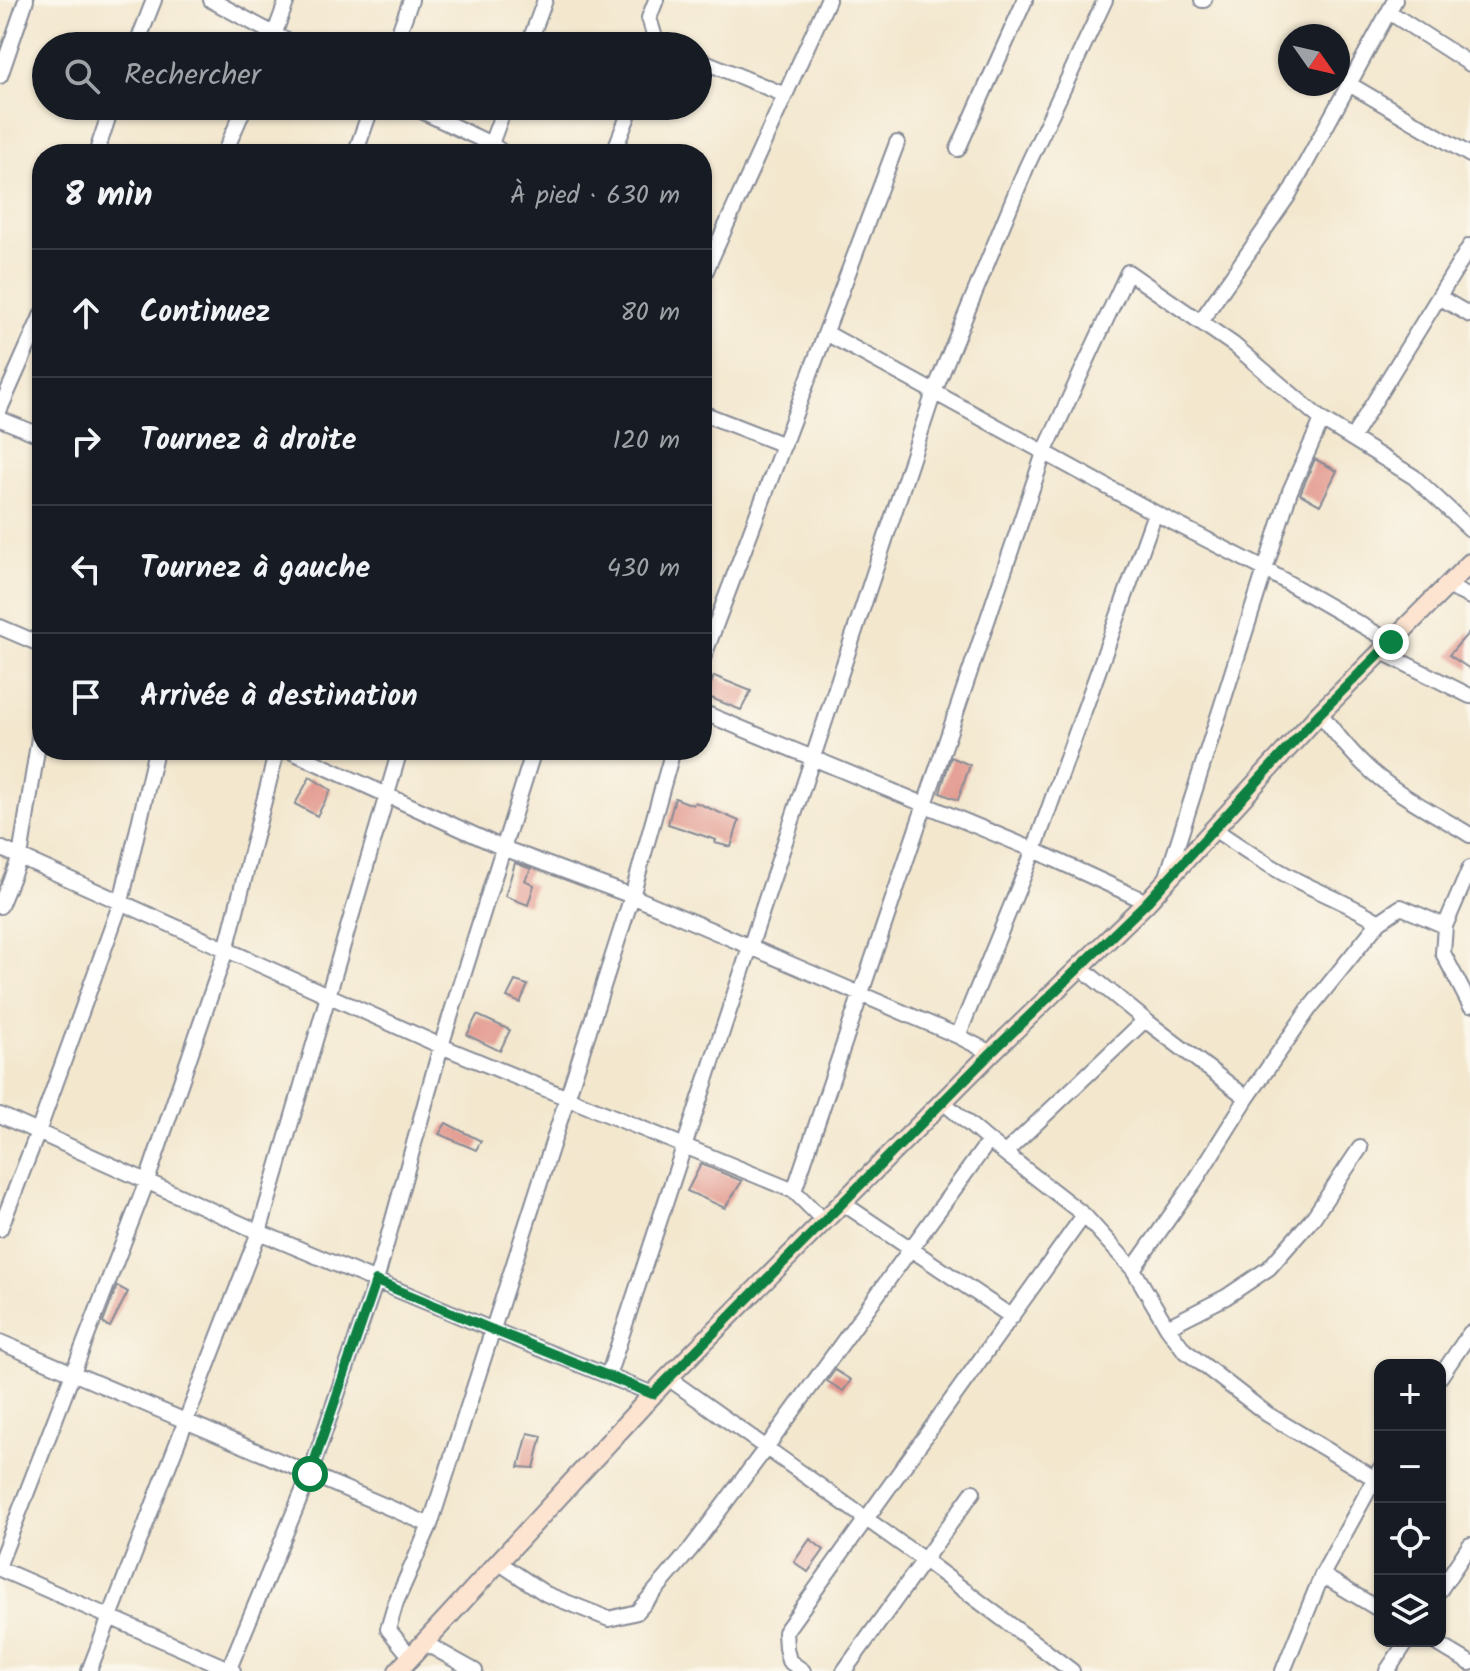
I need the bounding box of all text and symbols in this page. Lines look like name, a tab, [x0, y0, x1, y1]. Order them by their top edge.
north arrow	[1278, 24, 1350, 96]
search box	[32, 32, 712, 120]
text: Rechercher	[124, 52, 261, 100]
icon: search	[60, 54, 104, 98]
text: 8 min	[64, 169, 153, 223]
text: À pied · 630 m	[510, 175, 680, 217]
text: Continuez	[140, 289, 270, 337]
icon: ahead	[64, 291, 108, 335]
text: 80 m	[620, 292, 680, 334]
text: Tournez à droite	[140, 417, 356, 465]
icon: right	[64, 419, 108, 463]
text: 120 m	[613, 420, 680, 462]
text: Tournez à gauche	[140, 545, 370, 593]
icon: left	[64, 547, 108, 591]
text: 430 m	[607, 548, 680, 590]
route end	[1373, 624, 1409, 660]
text: Arrivée à destination	[140, 673, 418, 721]
icon: arrive	[64, 675, 108, 719]
map controls	[1374, 1359, 1446, 1647]
button: +	[1374, 1359, 1446, 1431]
button: −	[1374, 1431, 1446, 1503]
route start	[292, 1456, 328, 1492]
button: locate	[1374, 1503, 1446, 1575]
button: layers	[1374, 1575, 1446, 1647]

